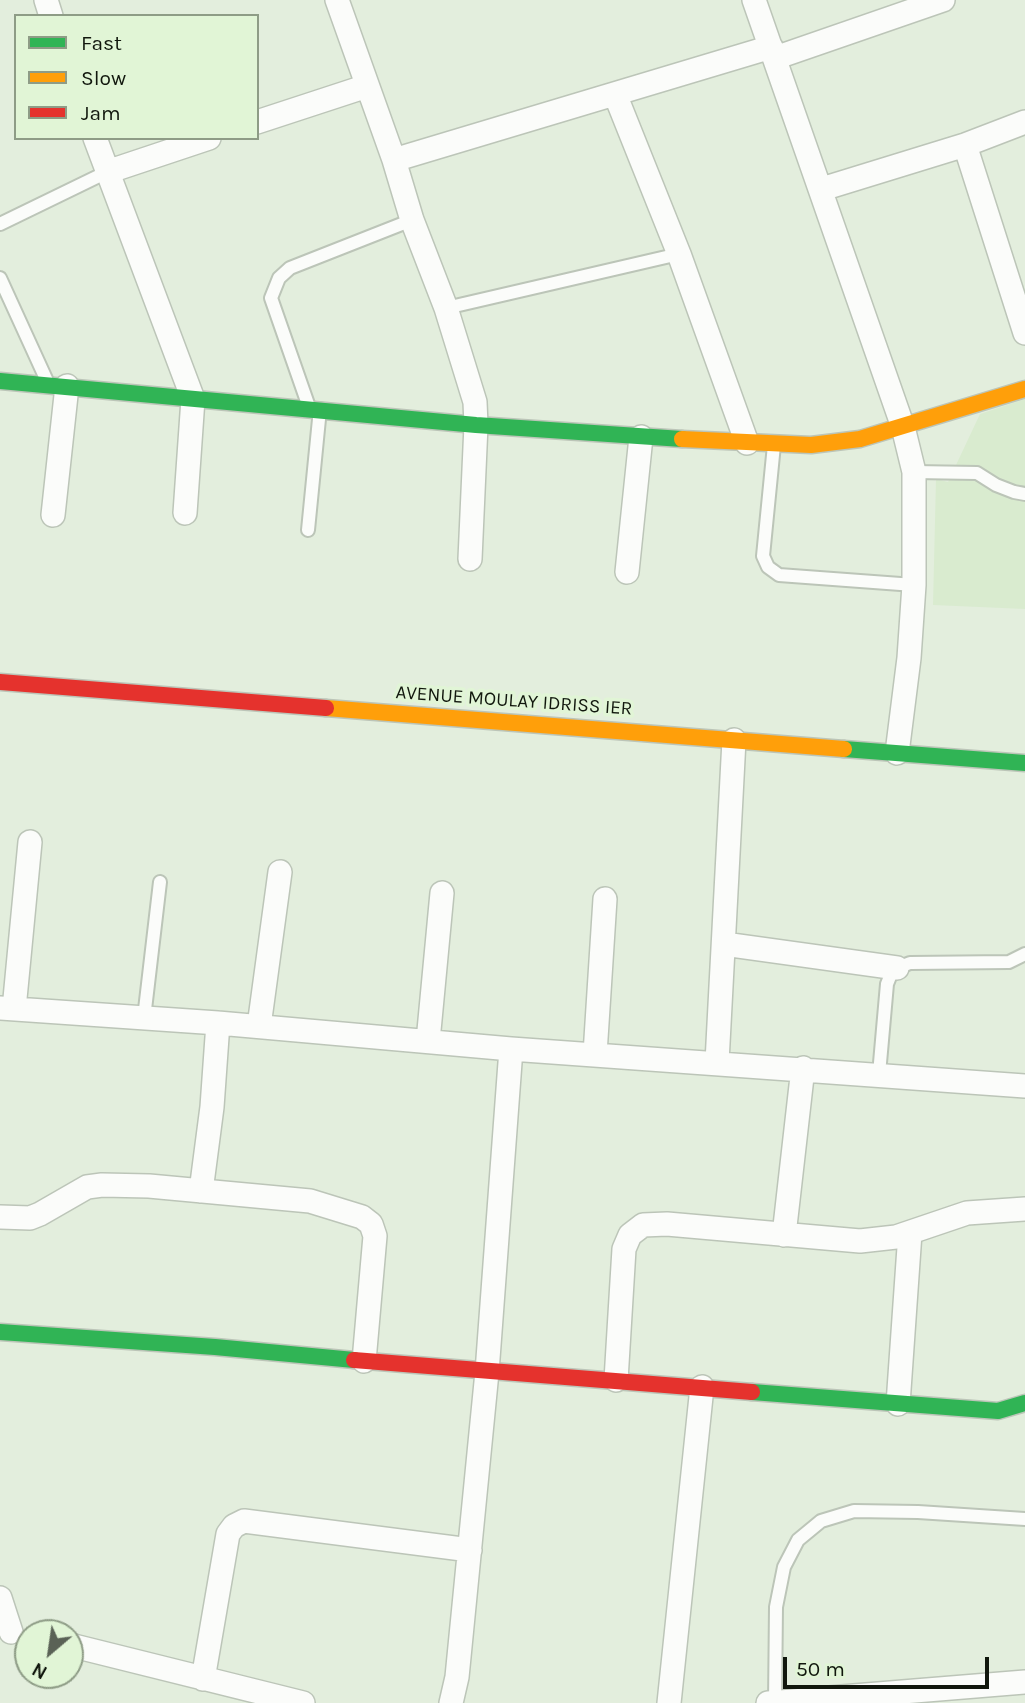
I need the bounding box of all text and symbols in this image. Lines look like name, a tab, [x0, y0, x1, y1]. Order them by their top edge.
legend	[14, 14, 259, 140]
text: Fast	[81, 31, 122, 55]
text: Slow	[81, 66, 126, 90]
text: Jam	[81, 101, 121, 125]
street label: AVENUE MOULAY IDRISS IER	[395, 681, 633, 721]
north arrow	[14, 1619, 84, 1689]
scale bar	[787, 1644, 993, 1688]
text: 50 m	[796, 1657, 845, 1681]
text: N	[28, 1658, 51, 1684]

